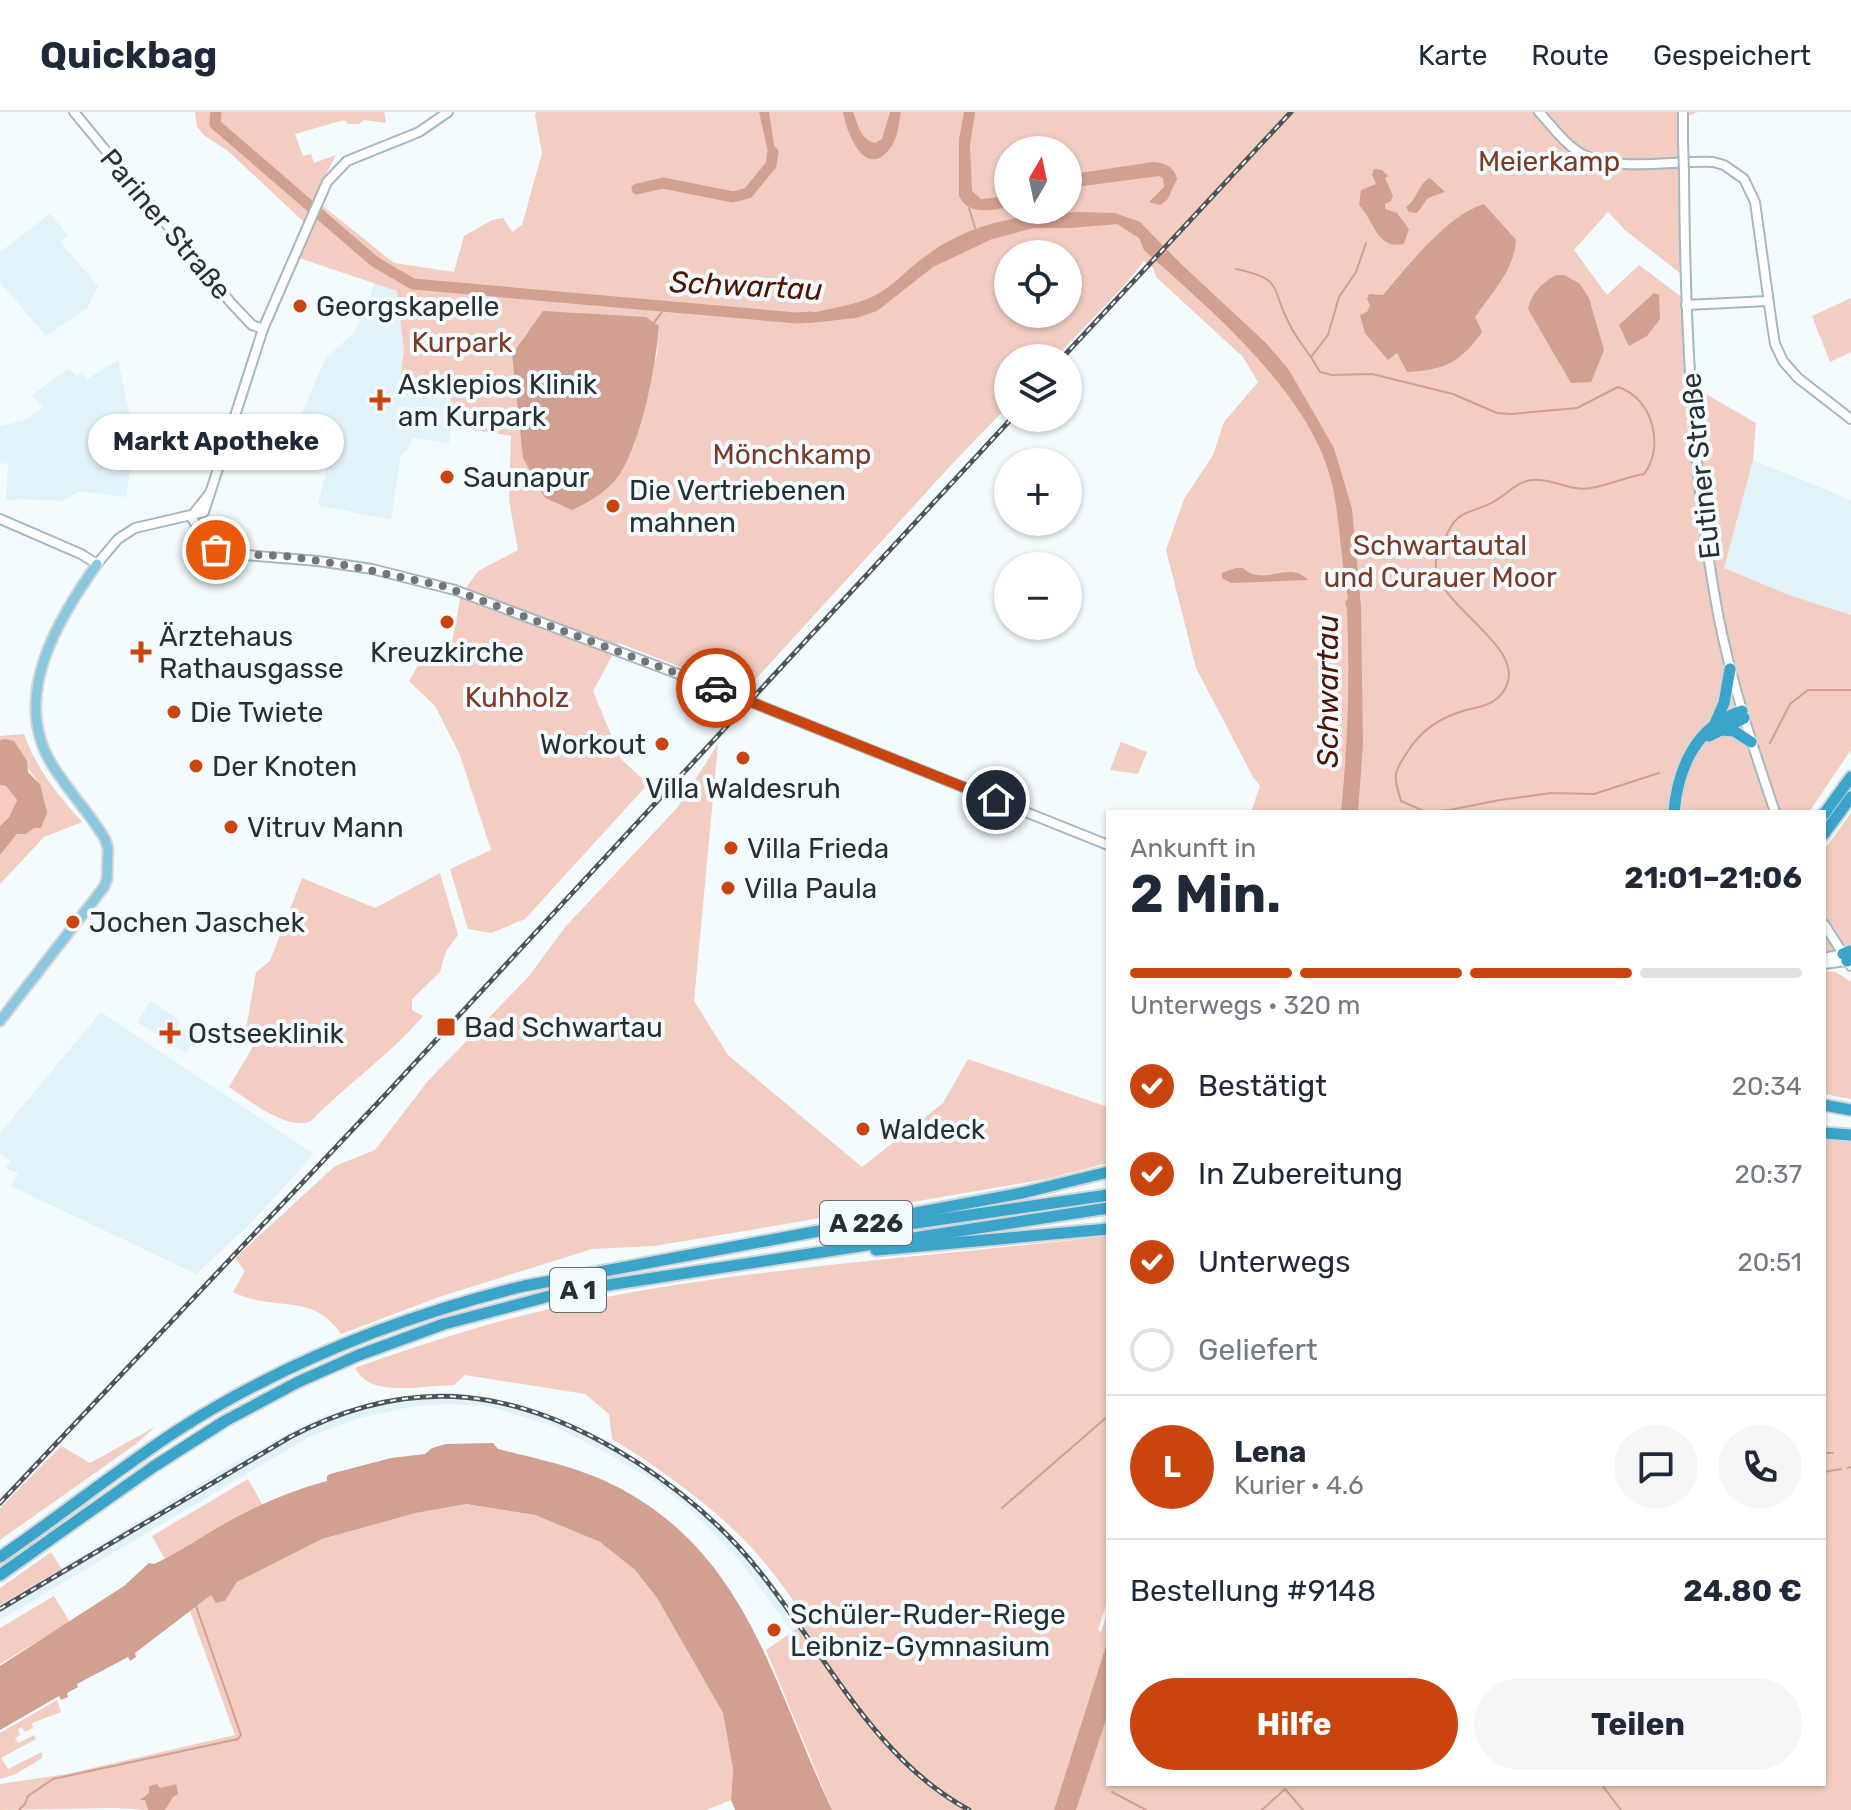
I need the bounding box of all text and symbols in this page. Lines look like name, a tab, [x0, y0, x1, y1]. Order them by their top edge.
text: Quickbag	[40, 32, 217, 78]
text: Karte	[1418, 39, 1487, 72]
text: Route	[1531, 39, 1609, 72]
text: Gespeichert	[1653, 39, 1811, 72]
north arrow	[994, 136, 1082, 224]
map controls	[994, 136, 1082, 640]
street label: Pariner Straße	[93, 142, 238, 306]
park label: Meierkamp	[1478, 145, 1620, 178]
button: locate	[994, 240, 1082, 328]
water label: Schwartau	[668, 264, 824, 308]
place label: Georgskapelle	[316, 290, 499, 323]
marker: Georgskapelle	[291, 297, 309, 315]
park label: Kurpark	[412, 326, 513, 359]
button: layers	[994, 344, 1082, 432]
place label: Asklepios Klinik am Kurpark	[398, 368, 598, 433]
street label: Eutiner Straße	[1674, 371, 1727, 561]
marker: Asklepios Klinik am Kurpark	[369, 389, 391, 411]
callout: Markt Apotheke	[88, 414, 344, 470]
text: Markt Apotheke	[113, 426, 319, 457]
park label: Mönchkamp	[713, 438, 871, 471]
button: +	[994, 448, 1082, 536]
place label: Saunapur	[463, 461, 590, 494]
marker: Saunapur	[438, 468, 456, 486]
place label: Die Vertriebenen mahnen	[629, 474, 846, 539]
marker: Die Vertriebenen mahnen	[604, 497, 622, 515]
pin	[182, 516, 250, 584]
icon: bag	[194, 528, 238, 572]
park label: Schwartautal und Curauer Moor	[1323, 529, 1557, 594]
button: −	[994, 552, 1082, 640]
marker: Kreuzkirche	[438, 613, 456, 631]
water label: Schwartau	[1310, 614, 1346, 768]
place label: Ärztehaus Rathausgasse	[159, 620, 344, 685]
place label: Kreuzkirche	[370, 636, 524, 669]
marker: Ärztehaus Rathausgasse	[130, 641, 152, 663]
courier	[676, 648, 756, 728]
icon: car	[694, 666, 738, 710]
park label: Kuhholz	[465, 681, 569, 714]
place label: Die Twiete	[190, 696, 324, 729]
marker: Die Twiete	[165, 703, 183, 721]
place label: Workout	[540, 728, 646, 761]
marker: Workout	[653, 735, 671, 753]
marker: Villa Waldesruh	[734, 749, 752, 767]
place label: Der Knoten	[212, 750, 357, 783]
marker: Der Knoten	[187, 757, 205, 775]
pin	[962, 766, 1030, 834]
place label: Villa Waldesruh	[645, 772, 841, 805]
icon: home	[974, 778, 1018, 822]
place label: Vitruv Mann	[247, 811, 404, 844]
marker: Vitruv Mann	[222, 818, 240, 836]
place label: Villa Frieda	[747, 832, 889, 865]
text: Ankunft in	[1130, 833, 1256, 864]
marker: Villa Frieda	[722, 839, 740, 857]
text: 21:01–21:06	[1624, 860, 1802, 896]
text: 2 Min.	[1130, 863, 1281, 925]
place label: Villa Paula	[744, 872, 877, 905]
marker: Villa Paula	[719, 879, 737, 897]
place label: Jochen Jaschek	[89, 906, 305, 939]
marker: Jochen Jaschek	[64, 913, 82, 931]
text: Unterwegs · 320 m	[1130, 990, 1360, 1021]
place label: Bad Schwartau	[464, 1011, 663, 1044]
marker: Bad Schwartau	[435, 1016, 457, 1038]
place label: Ostseeklinik	[188, 1017, 345, 1050]
marker: Ostseeklinik	[159, 1022, 181, 1044]
icon: check	[1130, 1064, 1174, 1108]
text: Bestätigt	[1198, 1068, 1327, 1104]
text: 20:34	[1732, 1071, 1802, 1102]
place label: Waldeck	[879, 1113, 986, 1146]
marker: Waldeck	[854, 1120, 872, 1138]
icon: check	[1130, 1152, 1174, 1196]
text: In Zubereitung	[1198, 1156, 1403, 1192]
text: 20:37	[1735, 1159, 1802, 1190]
road number: A 226	[820, 1201, 912, 1245]
icon: check	[1130, 1240, 1174, 1284]
text: Unterwegs	[1198, 1244, 1351, 1280]
text: 20:51	[1737, 1247, 1802, 1278]
road number: A 1	[550, 1268, 606, 1312]
text: Geliefert	[1198, 1332, 1318, 1368]
button: chat	[1614, 1425, 1698, 1509]
button: phone	[1718, 1425, 1802, 1509]
text: Lena	[1234, 1434, 1307, 1470]
text: L	[1163, 1449, 1181, 1485]
text: Kurier · 4.6	[1234, 1470, 1364, 1501]
text: Bestellung #9148	[1130, 1573, 1376, 1609]
text: 24.80 €	[1683, 1573, 1802, 1609]
place label: Schüler-Ruder-Riege Leibniz-Gymnasium	[790, 1598, 1066, 1663]
marker: Schüler-Ruder-Riege Leibniz-Gymnasium	[765, 1621, 783, 1639]
button: Hilfe	[1130, 1678, 1458, 1770]
button: Teilen	[1474, 1678, 1802, 1770]

